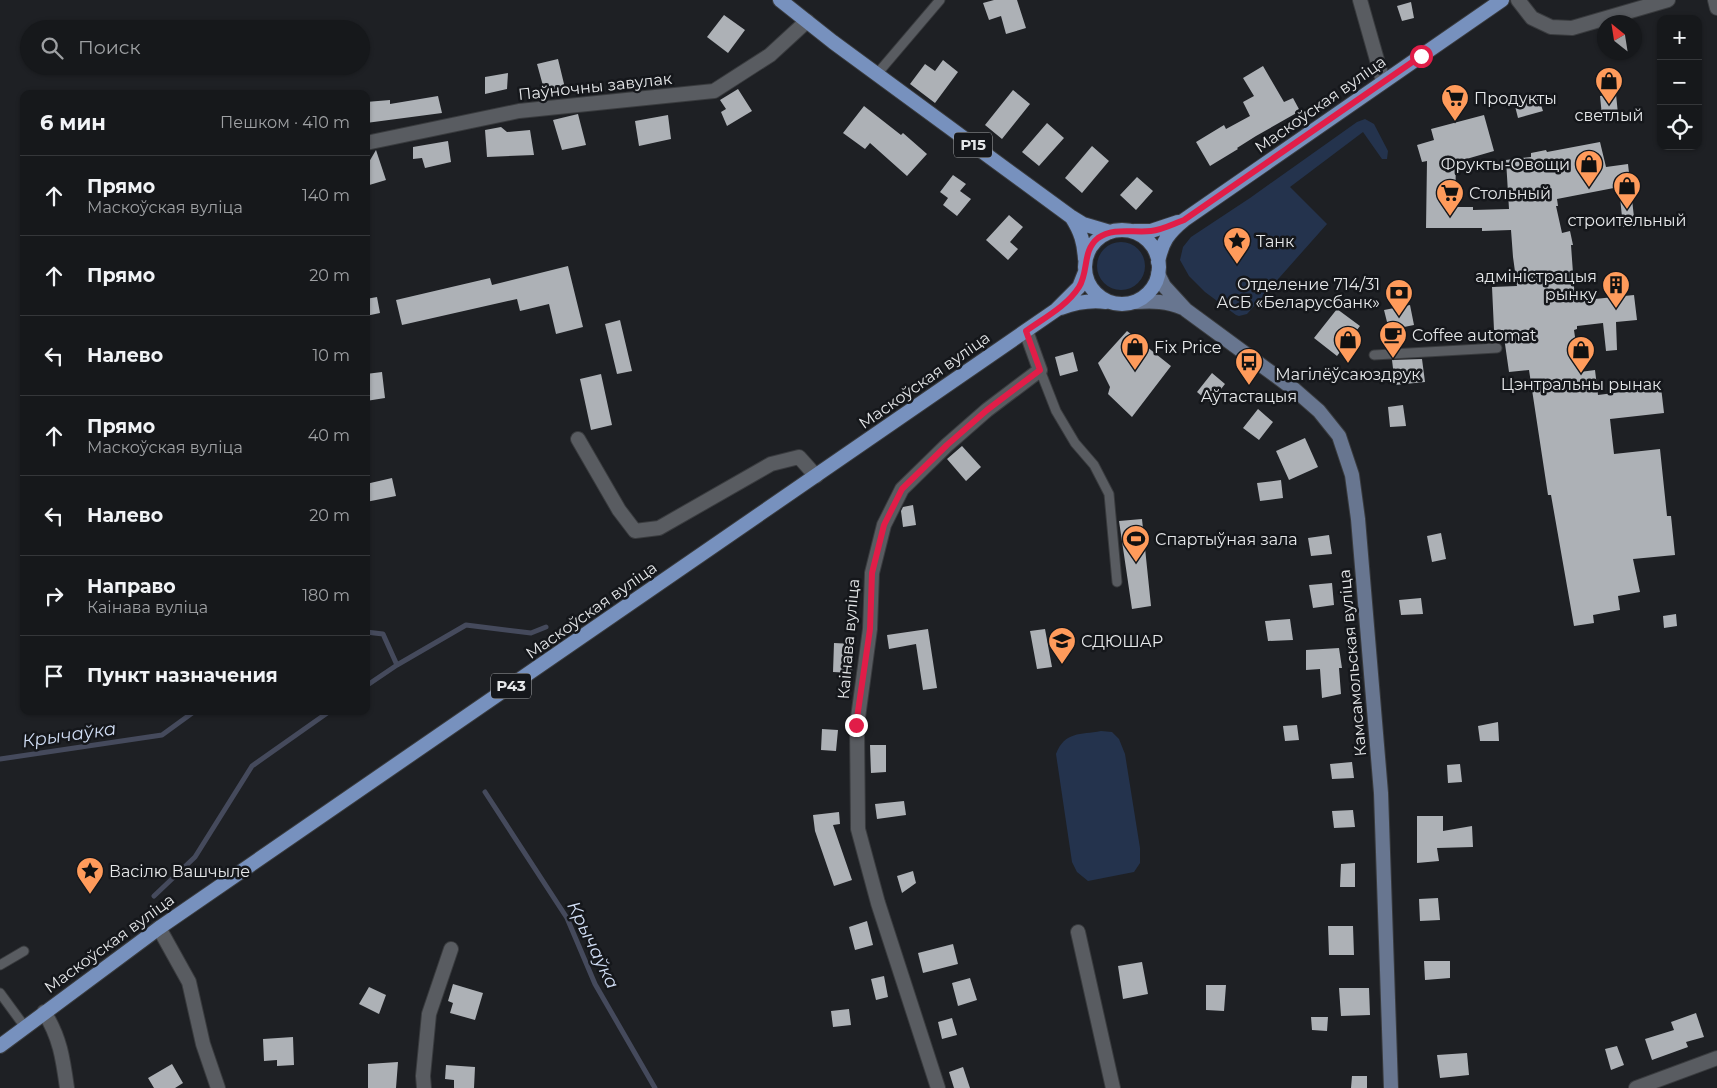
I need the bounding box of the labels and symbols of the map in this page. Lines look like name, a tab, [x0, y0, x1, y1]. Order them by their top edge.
north arrow	[1597, 15, 1642, 60]
route start	[1410, 45, 1433, 68]
street label: Маскоўская вуліца	[1251, 52, 1390, 157]
shop icon: светлый	[1594, 66, 1624, 105]
street label: Паўночны завулак	[517, 69, 674, 104]
supermarket icon: Продукты	[1440, 83, 1470, 122]
place label: Продукты	[1474, 89, 1557, 108]
place label: светлый	[1575, 106, 1644, 125]
road number: Р15	[954, 132, 992, 158]
shop icon: Фрукты-Овощи	[1574, 149, 1604, 188]
place label: Фрукты-Овощи	[1441, 155, 1570, 174]
shop icon: строительный	[1612, 171, 1642, 210]
supermarket icon: Стольный	[1435, 178, 1465, 217]
place label: Стольный	[1469, 184, 1551, 203]
place label: строительный	[1568, 211, 1686, 230]
place icon: Танк	[1222, 226, 1252, 265]
place label: Танк	[1256, 232, 1295, 251]
place label: адміністрацыя рынку	[1475, 267, 1597, 304]
building icon: адміністрацыя рынку	[1601, 270, 1631, 309]
place label: Отделение 714/31 АСБ «Беларусбанк»	[1217, 275, 1380, 312]
bank icon: Отделение 714/31 АСБ «Беларусбанк»	[1384, 278, 1414, 317]
cafe icon: Coffee automat	[1378, 320, 1408, 359]
shop icon: Магілёўсаюздрук	[1333, 325, 1363, 364]
place label: Coffee automat	[1412, 326, 1537, 345]
street label: Маскоўская вуліца	[855, 328, 994, 433]
shop icon: Fix Price	[1120, 332, 1150, 371]
shop icon: Цэнтральны рынак	[1566, 335, 1596, 374]
place label: Fix Price	[1154, 338, 1221, 357]
bus stop icon: Аўтастацыя	[1234, 347, 1264, 386]
place label: Магілёўсаюздрук	[1275, 365, 1421, 384]
place label: Цэнтральны рынак	[1501, 375, 1662, 394]
place label: Аўтастацыя	[1201, 387, 1297, 406]
sports icon: Спартыўная зала	[1121, 524, 1151, 563]
place label: Спартыўная зала	[1155, 530, 1298, 549]
street label: Маскоўская вуліца	[522, 558, 661, 663]
street label: Камсамольская вуліца	[1335, 569, 1370, 757]
street label: Каінава вуліца	[834, 578, 863, 700]
school or university icon: СДЮШАР	[1047, 626, 1077, 665]
place label: СДЮШАР	[1081, 632, 1163, 651]
road number: Р43	[491, 674, 531, 698]
route end	[845, 714, 868, 737]
water label: Крычаўка	[21, 718, 117, 752]
place icon: Васілю Вашчыле	[75, 856, 105, 895]
place label: Васілю Вашчыле	[109, 862, 250, 881]
street label: Маскоўская вуліца	[41, 890, 178, 997]
water label: Крычаўка	[562, 898, 624, 992]

